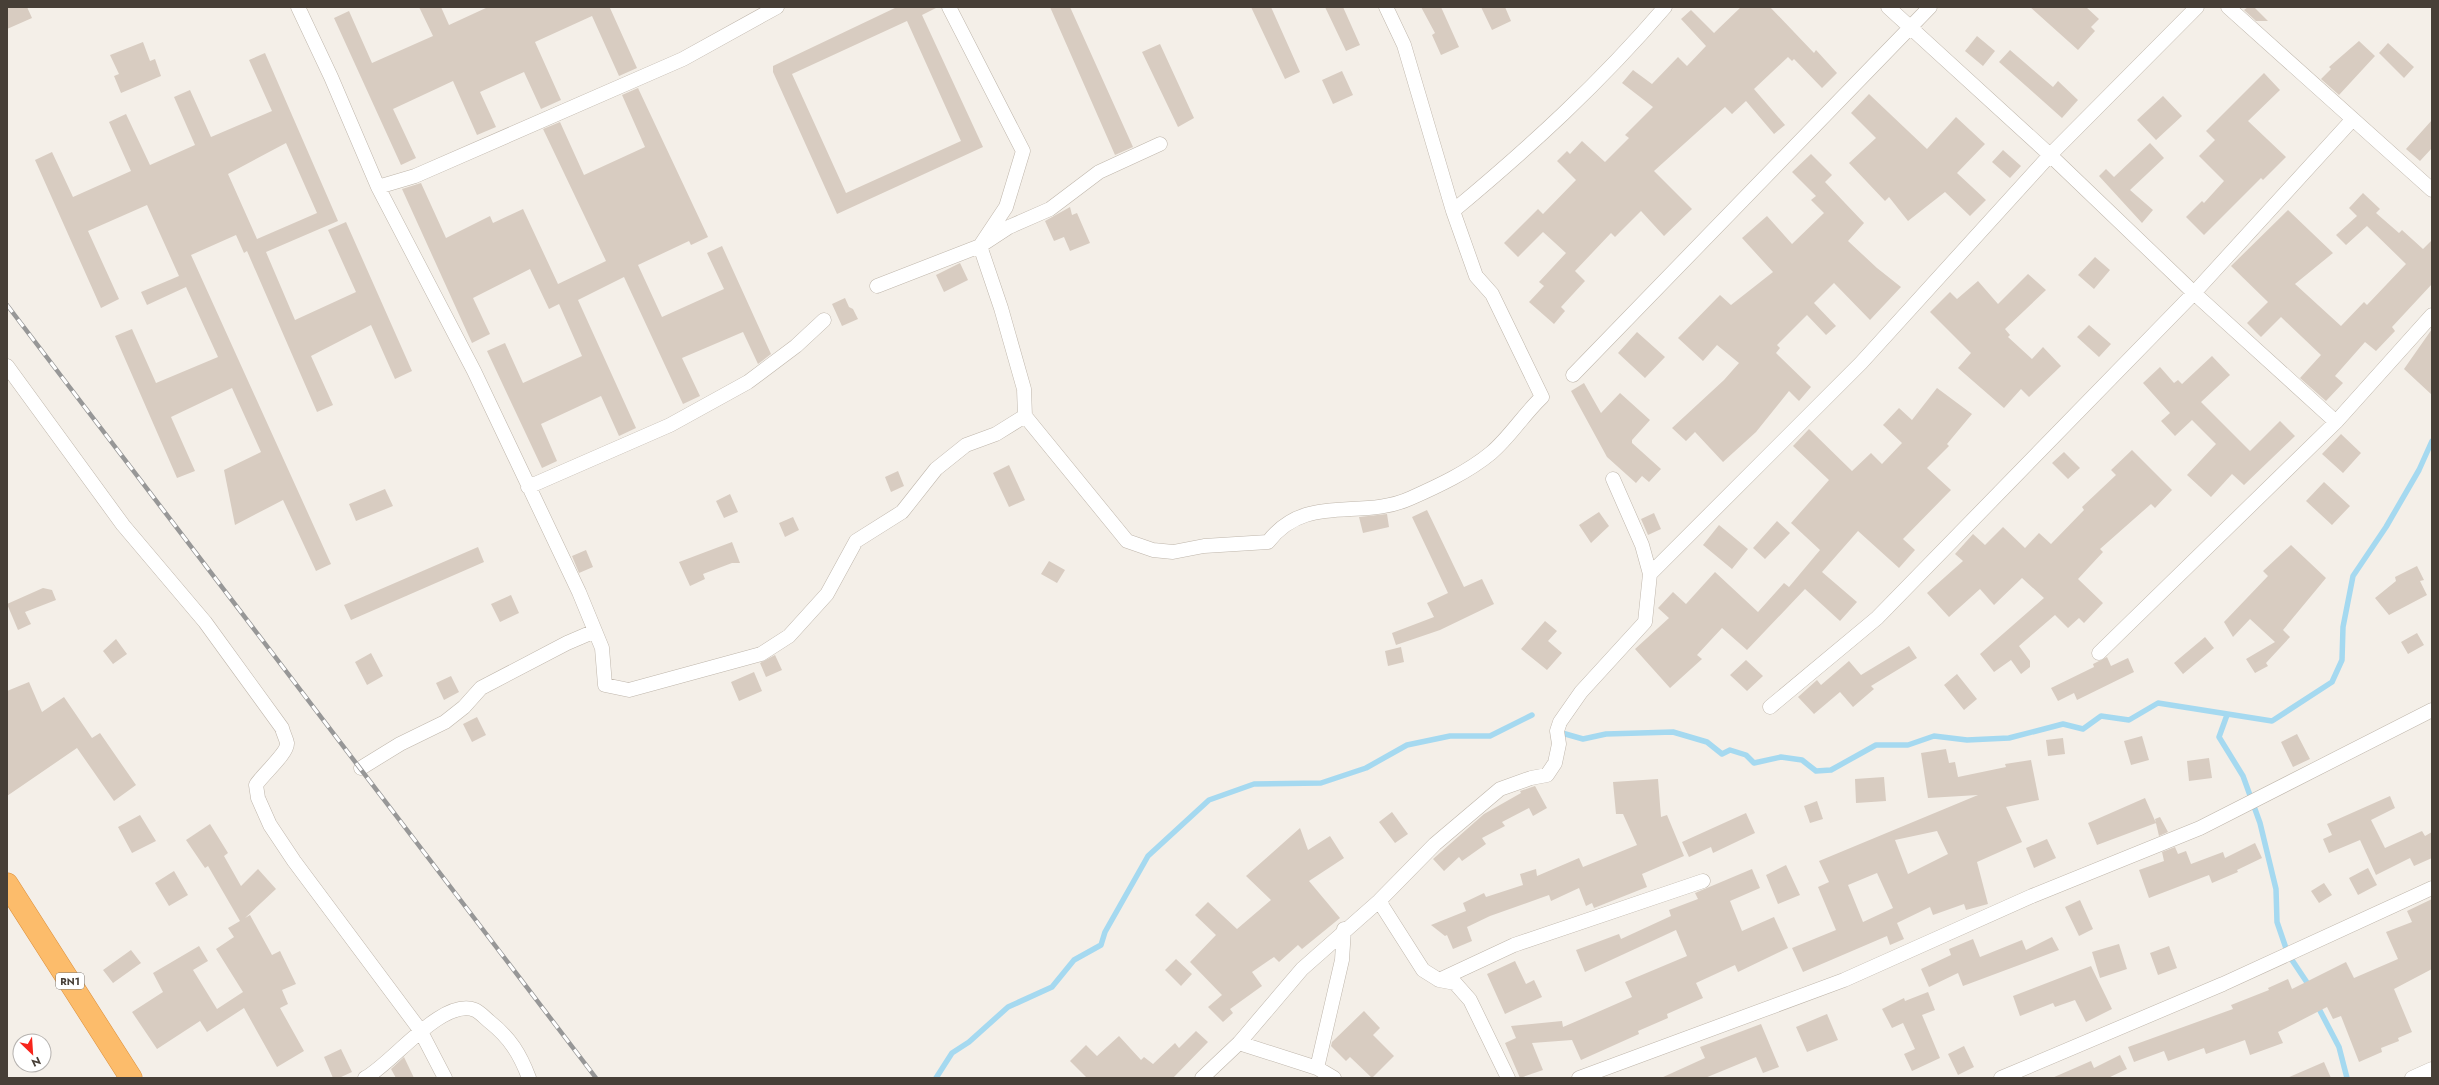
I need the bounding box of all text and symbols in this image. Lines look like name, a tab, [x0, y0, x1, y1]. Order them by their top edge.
road number: RN1	[56, 973, 84, 989]
north arrow	[12, 1033, 52, 1073]
text: N	[29, 1053, 44, 1071]

